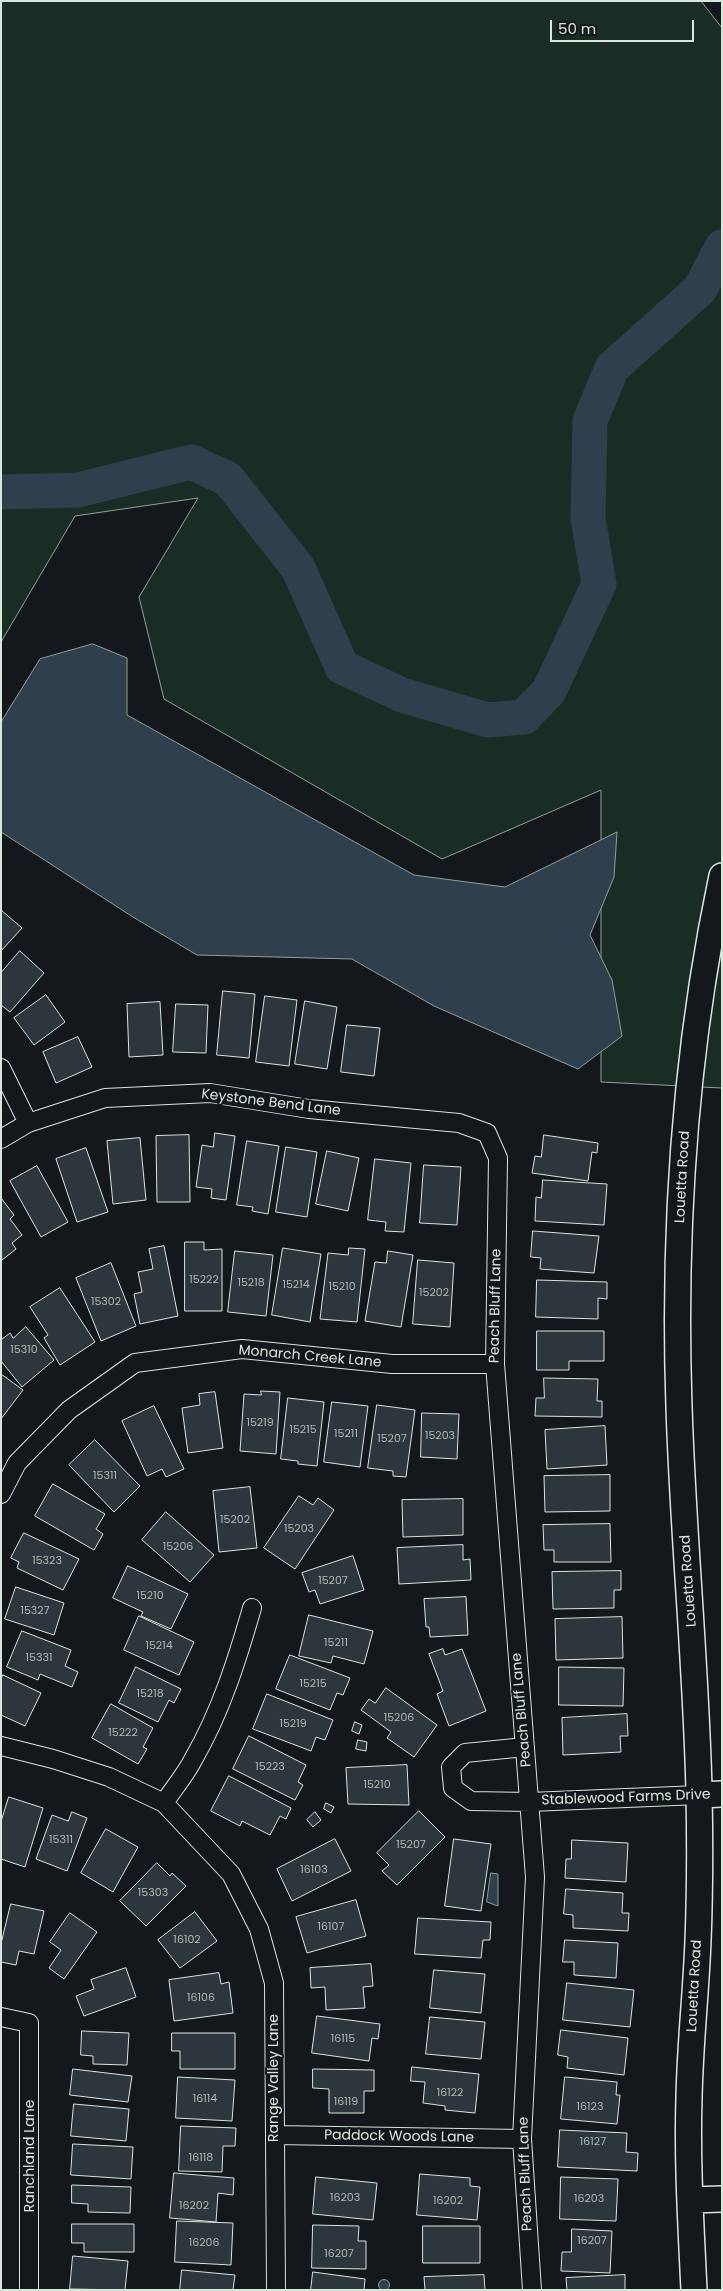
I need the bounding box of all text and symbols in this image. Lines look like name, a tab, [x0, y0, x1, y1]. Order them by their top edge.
scale bar	[553, 10, 697, 42]
text: 50 m	[558, 18, 596, 39]
street label: Keystone Bend Lane	[200, 1086, 342, 1120]
street label: Louetta Road	[672, 1130, 694, 1224]
street label: Peach Bluff Lane	[487, 1249, 505, 1363]
house number: 15222	[189, 1273, 219, 1287]
house number: 15218	[237, 1276, 265, 1290]
house number: 15214	[282, 1278, 310, 1292]
house number: 15210	[328, 1280, 356, 1294]
house number: 15202	[419, 1286, 449, 1300]
house number: 15302	[91, 1295, 121, 1309]
street label: Monarch Creek Lane	[238, 1342, 382, 1372]
house number: 15310	[10, 1343, 38, 1357]
house number: 15219	[246, 1416, 274, 1430]
house number: 15215	[289, 1423, 317, 1437]
house number: 15211	[334, 1427, 358, 1441]
house number: 15203	[425, 1429, 455, 1443]
house number: 15207	[377, 1432, 407, 1446]
house number: 15311	[93, 1469, 117, 1483]
house number: 15202	[220, 1513, 250, 1527]
house number: 15203	[284, 1522, 314, 1536]
street label: Louetta Road	[677, 1534, 701, 1628]
house number: 15206	[163, 1540, 193, 1554]
house number: 15323	[32, 1554, 62, 1568]
house number: 15207	[318, 1574, 348, 1588]
house number: 15210	[136, 1589, 164, 1603]
house number: 15327	[20, 1604, 50, 1618]
house number: 15211	[324, 1636, 348, 1650]
house number: 15214	[145, 1639, 173, 1653]
house number: 15331	[26, 1651, 52, 1665]
street label: Peach Bluff Lane	[509, 1652, 535, 1768]
house number: 15215	[299, 1677, 327, 1691]
house number: 15218	[136, 1687, 164, 1701]
house number: 15206	[384, 1711, 414, 1725]
house number: 15219	[279, 1717, 307, 1731]
house number: 15222	[108, 1726, 138, 1740]
house number: 15223	[255, 1760, 285, 1774]
house number: 15210	[363, 1778, 391, 1792]
street label: Stablewood Farms Drive	[541, 1787, 711, 1809]
house number: 15311	[49, 1833, 73, 1847]
house number: 15207	[396, 1838, 426, 1852]
house number: 16103	[300, 1863, 328, 1877]
house number: 15303	[138, 1886, 168, 1900]
house number: 16107	[318, 1920, 344, 1934]
house number: 16102	[173, 1933, 201, 1947]
street label: Louetta Road	[684, 1939, 706, 2033]
house number: 16106	[187, 1991, 215, 2005]
street label: Range Valley Lane	[266, 2014, 282, 2142]
house number: 16115	[331, 2032, 355, 2046]
house number: 16122	[437, 2086, 463, 2100]
house number: 16114	[193, 2092, 217, 2106]
house number: 16119	[334, 2095, 358, 2109]
street label: Ranchland Lane	[22, 2100, 38, 2212]
house number: 16123	[577, 2100, 603, 2114]
street label: Peach Bluff Lane	[516, 2116, 536, 2232]
street label: Paddock Woods Lane	[324, 2127, 474, 2147]
house number: 16127	[580, 2135, 606, 2149]
house number: 16118	[189, 2151, 213, 2165]
house number: 16203	[330, 2191, 360, 2205]
house number: 16203	[574, 2192, 604, 2206]
house number: 16202	[433, 2194, 463, 2208]
house number: 16202	[179, 2199, 209, 2213]
house number: 16207	[577, 2234, 607, 2248]
house number: 16206	[189, 2236, 219, 2250]
house number: 16207	[324, 2247, 354, 2261]

